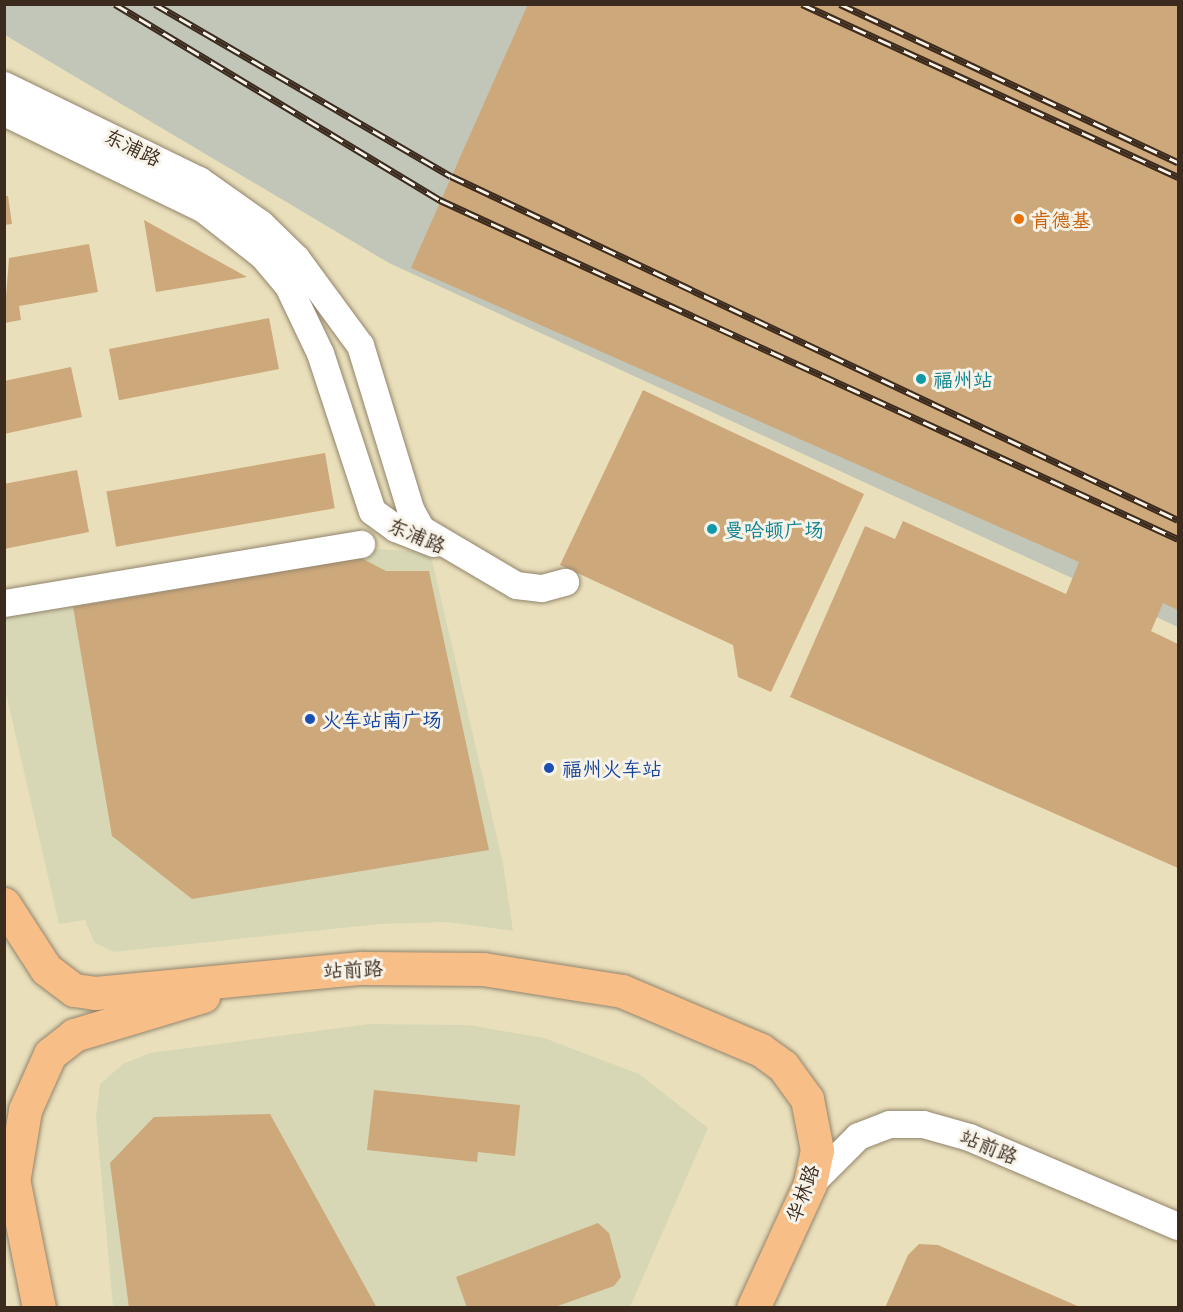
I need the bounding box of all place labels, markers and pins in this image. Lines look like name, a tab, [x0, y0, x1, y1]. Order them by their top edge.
place label: 肯德基	[1031, 207, 1091, 231]
marker: 肯德基	[1012, 212, 1026, 226]
place label: 福州站	[933, 367, 993, 391]
marker: 福州站	[914, 372, 928, 386]
place label: 曼哈顿广场	[724, 517, 824, 541]
marker: 曼哈顿广场	[705, 522, 719, 536]
place label: 火车站南广场	[322, 707, 442, 731]
marker: 火车站南广场	[303, 712, 317, 726]
place label: 福州火车站	[562, 756, 662, 780]
marker: 福州火车站	[540, 759, 558, 777]

